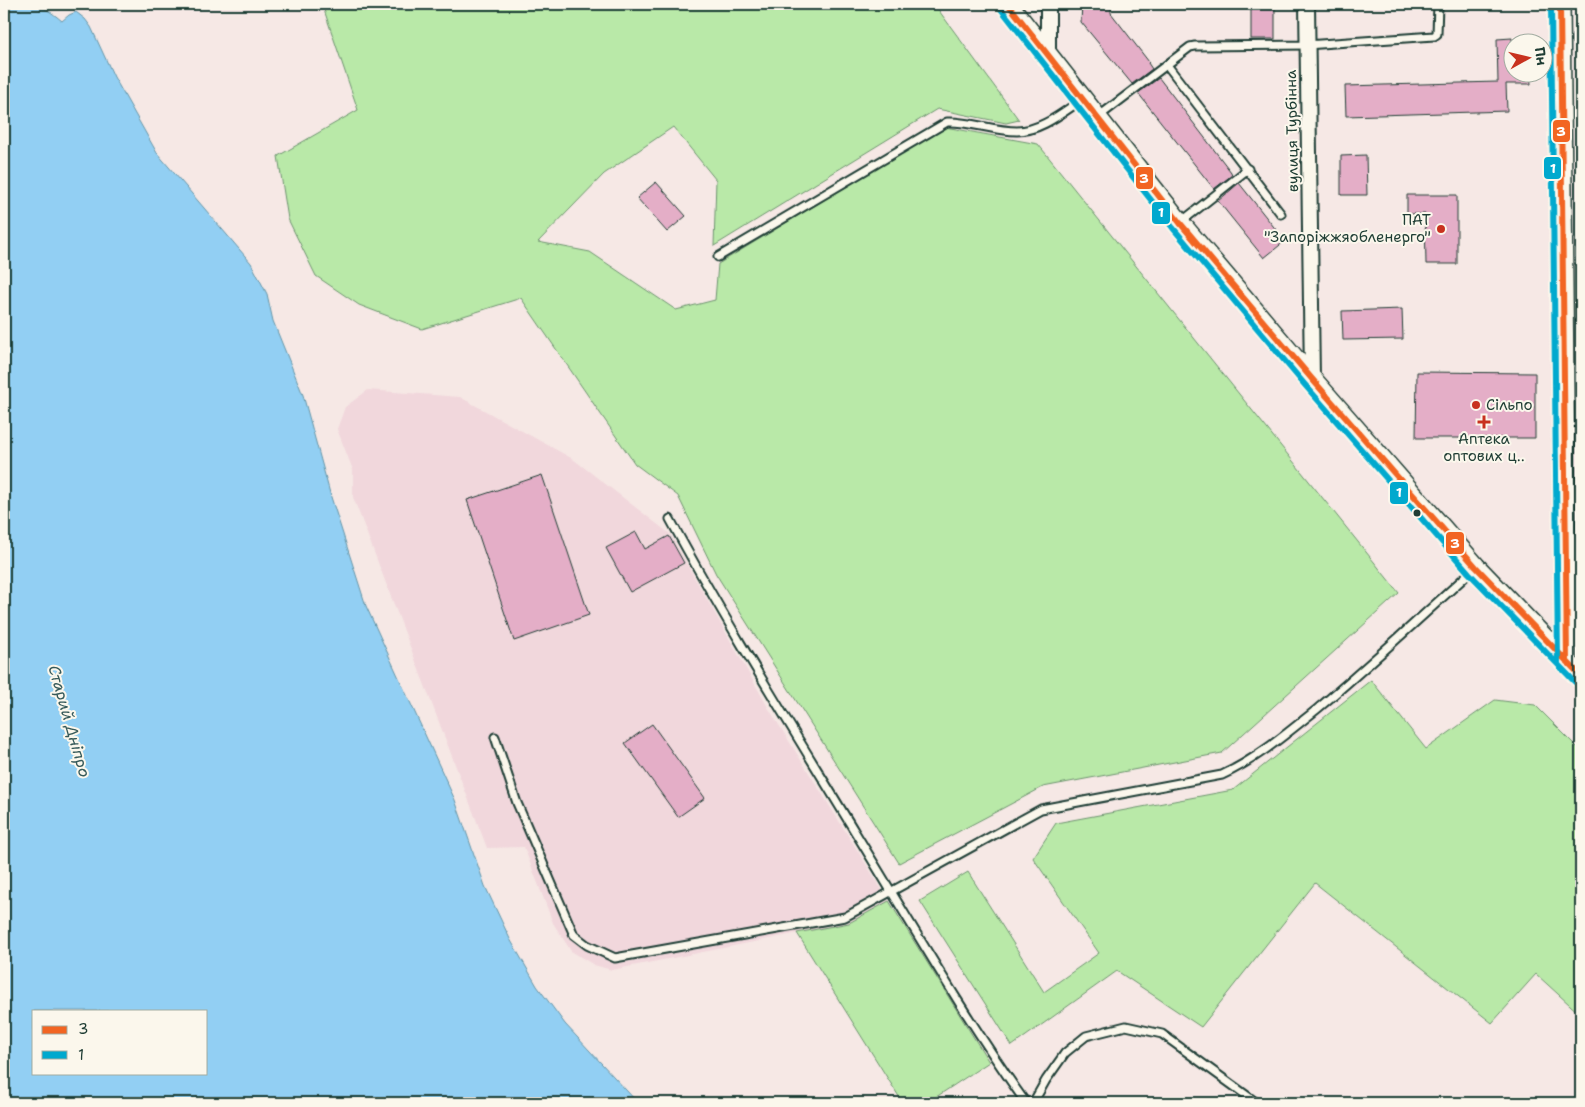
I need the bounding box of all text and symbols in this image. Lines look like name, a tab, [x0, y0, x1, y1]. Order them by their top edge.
north arrow	[1502, 32, 1552, 82]
text: Пн	[1531, 46, 1551, 67]
street label: вулиця Турбінна	[1281, 69, 1303, 192]
line badge: 3	[1552, 119, 1571, 143]
text: 3	[1556, 122, 1566, 140]
line badge: 1	[1543, 156, 1562, 180]
text: 1	[1550, 159, 1556, 177]
line badge: 3	[1135, 166, 1154, 190]
text: 3	[1139, 169, 1149, 187]
line badge: 1	[1151, 201, 1171, 225]
text: 1	[1158, 203, 1164, 221]
place label: ПАТ "Запоріжжяобленерго"	[1264, 210, 1431, 247]
marker: ПАТ "Запоріжжяобленерго"	[1435, 223, 1447, 235]
place label: Сільпо	[1486, 395, 1533, 415]
marker: Сільпо	[1470, 399, 1482, 411]
marker: Аптека оптових ц‥	[1478, 416, 1490, 428]
place label: Аптека оптових ц‥	[1443, 429, 1525, 466]
line badge: 1	[1389, 481, 1409, 505]
text: 1	[1396, 483, 1402, 501]
unlabelled marker	[1412, 508, 1422, 518]
line badge: 3	[1445, 531, 1465, 555]
text: 3	[1450, 534, 1460, 552]
water label: Старий Дніпро	[43, 663, 96, 780]
legend	[32, 1010, 208, 1074]
text: 3	[78, 1019, 89, 1039]
text: 1	[78, 1045, 84, 1065]

